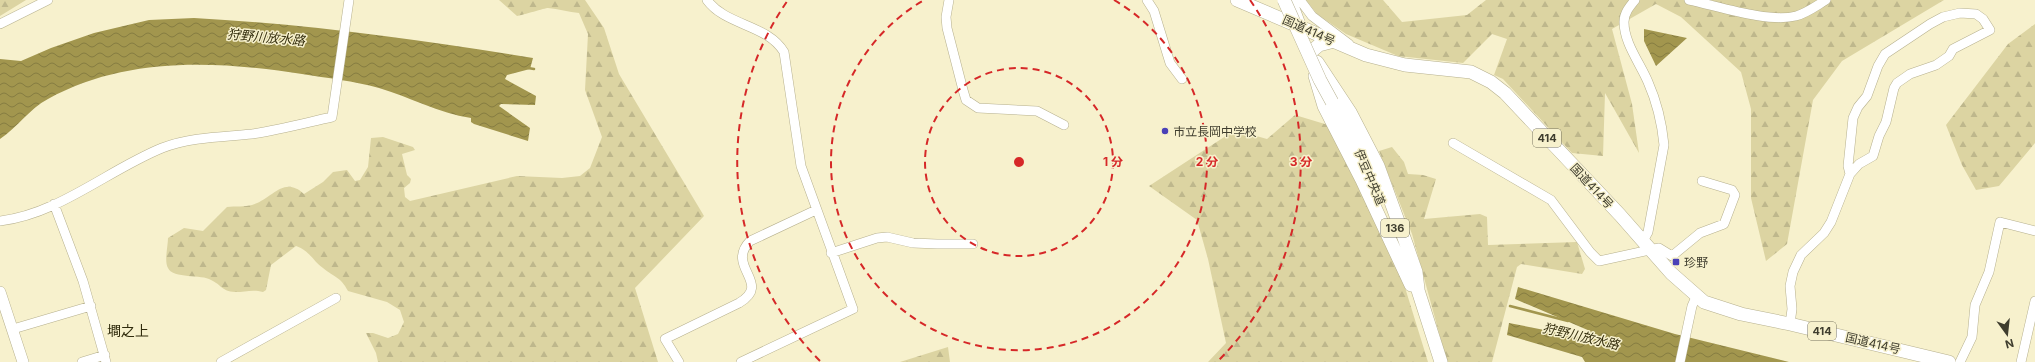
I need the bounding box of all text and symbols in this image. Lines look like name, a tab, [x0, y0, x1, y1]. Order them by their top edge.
street label: 国道414号	[1280, 12, 1338, 48]
water label: 狩野川放水路	[226, 26, 307, 48]
place label: 市立長岡中学校	[1173, 124, 1257, 139]
marker: 市立長岡中学校	[1160, 126, 1170, 136]
road number: 414	[1533, 129, 1561, 147]
street label: 伊豆中央道	[1351, 146, 1389, 208]
text: 1 分	[1103, 154, 1123, 169]
text: 2 分	[1196, 154, 1218, 169]
text: 3 分	[1290, 154, 1312, 169]
centre of rings	[1012, 155, 1026, 169]
street label: 国道414号	[1567, 160, 1617, 212]
road number: 136	[1381, 219, 1409, 237]
place label: 珍野	[1684, 255, 1708, 270]
marker: 珍野	[1671, 257, 1681, 267]
north arrow	[1987, 314, 2027, 354]
water label: 狩野川放水路	[1541, 319, 1622, 353]
district label: 墹之上	[107, 322, 149, 339]
road number: 414	[1808, 322, 1836, 340]
street label: 国道414号	[1844, 329, 1902, 357]
text: N	[2004, 336, 2015, 352]

